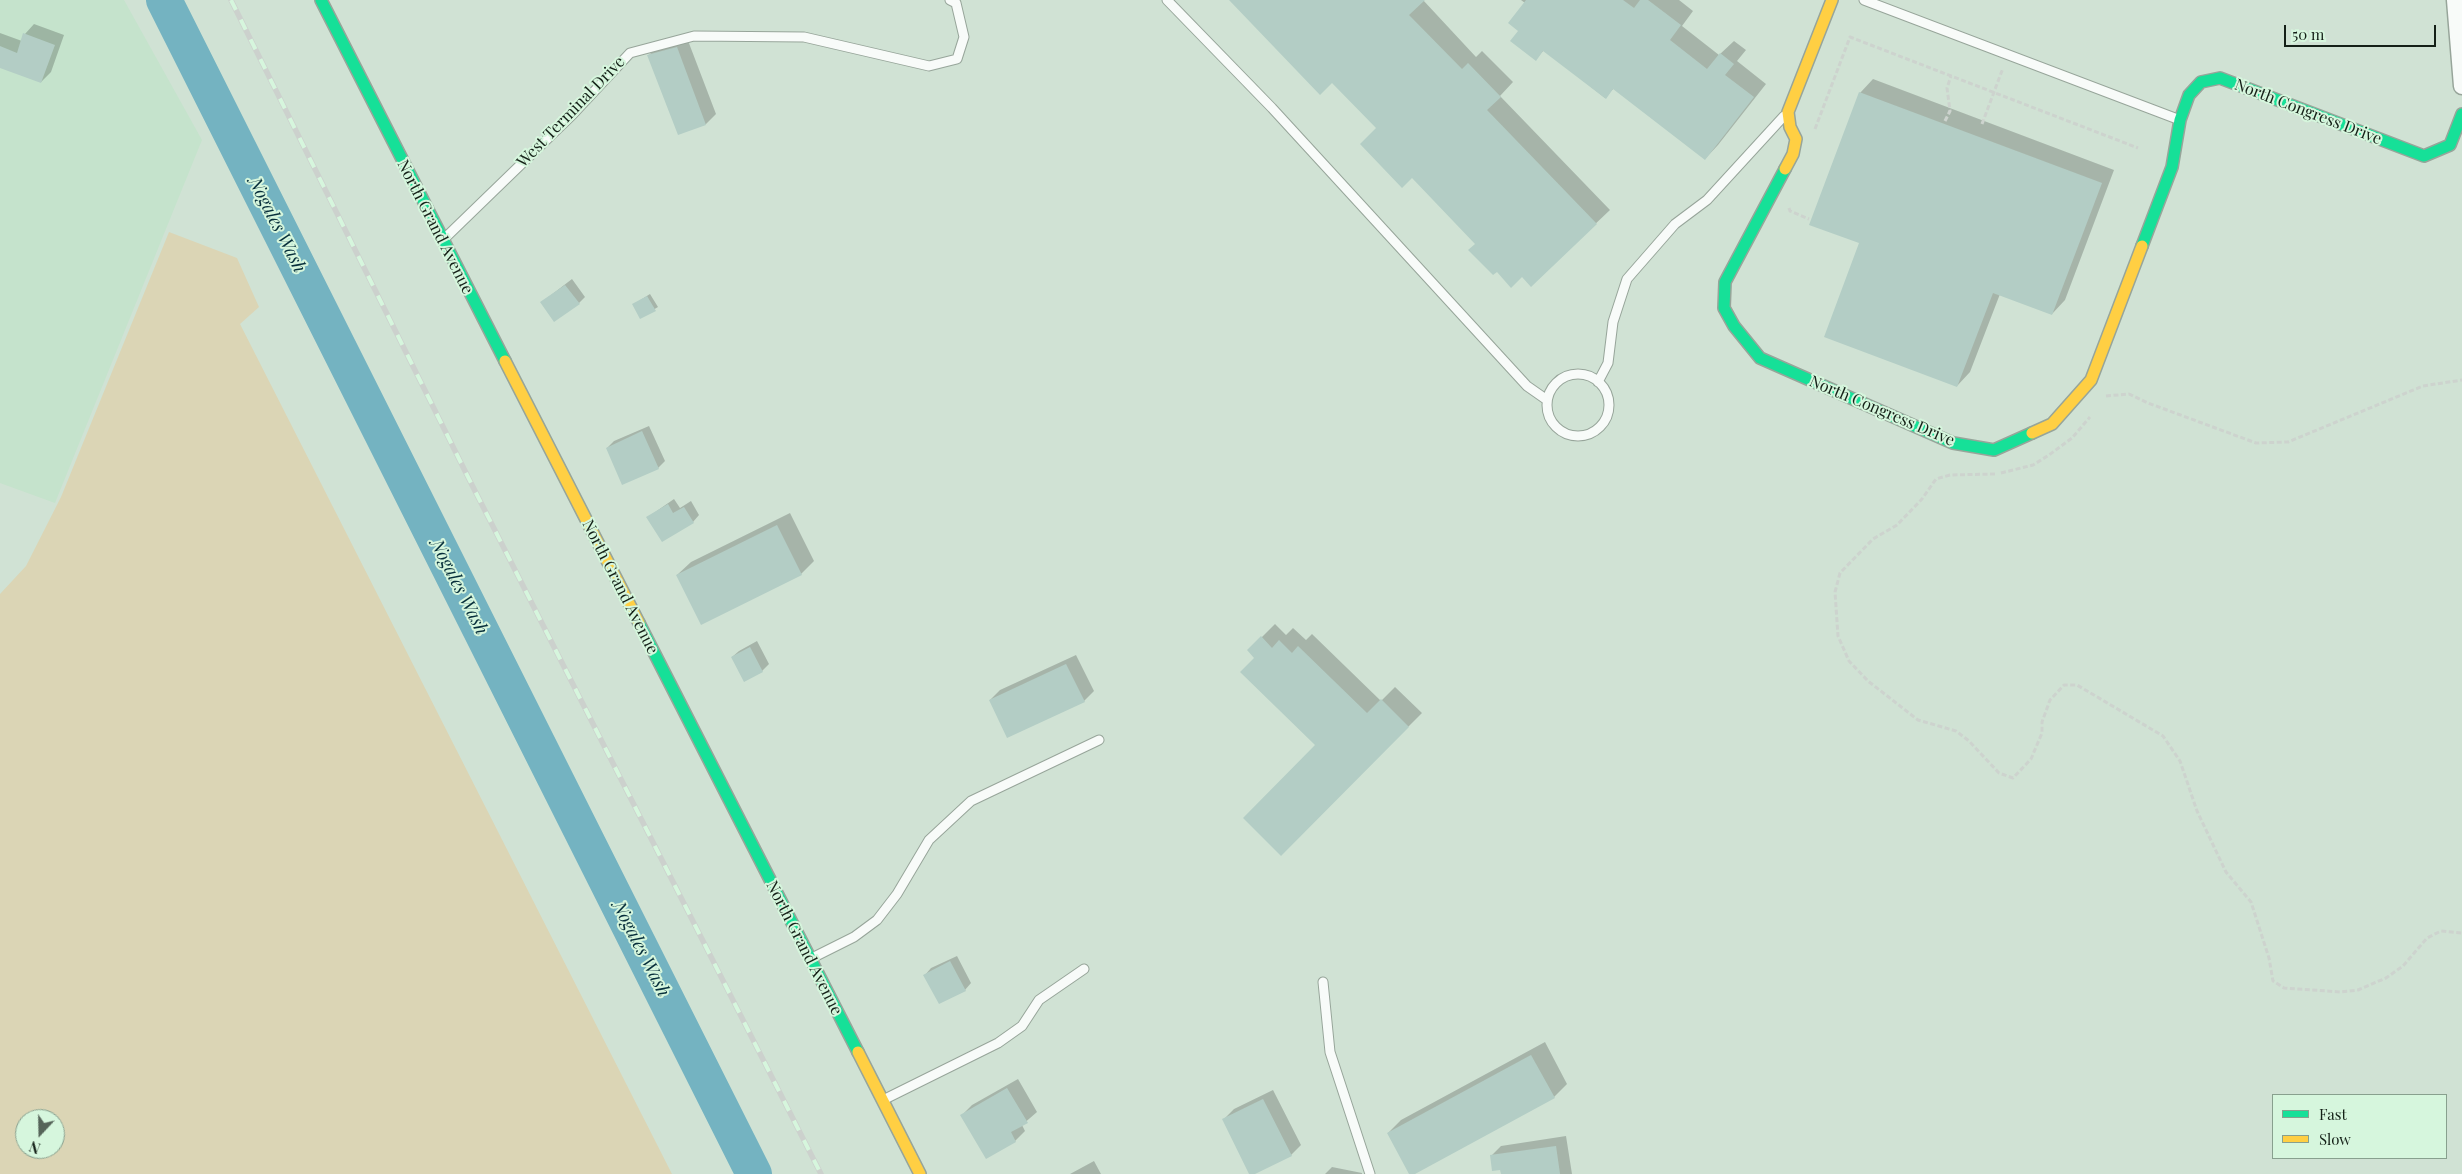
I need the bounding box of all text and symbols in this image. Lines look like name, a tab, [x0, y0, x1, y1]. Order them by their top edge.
scale bar	[2287, 15, 2440, 47]
text: 50 m	[2292, 24, 2324, 44]
street label: West Terminal Drive	[513, 53, 629, 171]
street label: North Congress Drive	[2232, 75, 2384, 149]
street label: North Grand Avenue	[393, 157, 477, 297]
water label: Nogales Wash	[244, 174, 310, 276]
street label: North Congress Drive	[1806, 372, 1958, 450]
street label: North Grand Avenue	[578, 517, 662, 657]
water label: Nogales Wash	[426, 536, 492, 638]
street label: North Grand Avenue	[762, 878, 846, 1018]
water label: Nogales Wash	[608, 898, 674, 1000]
legend	[2272, 1094, 2447, 1159]
text: Fast	[2319, 1104, 2347, 1124]
north arrow	[15, 1109, 65, 1159]
text: Slow	[2319, 1129, 2351, 1149]
text: N	[27, 1137, 43, 1158]

